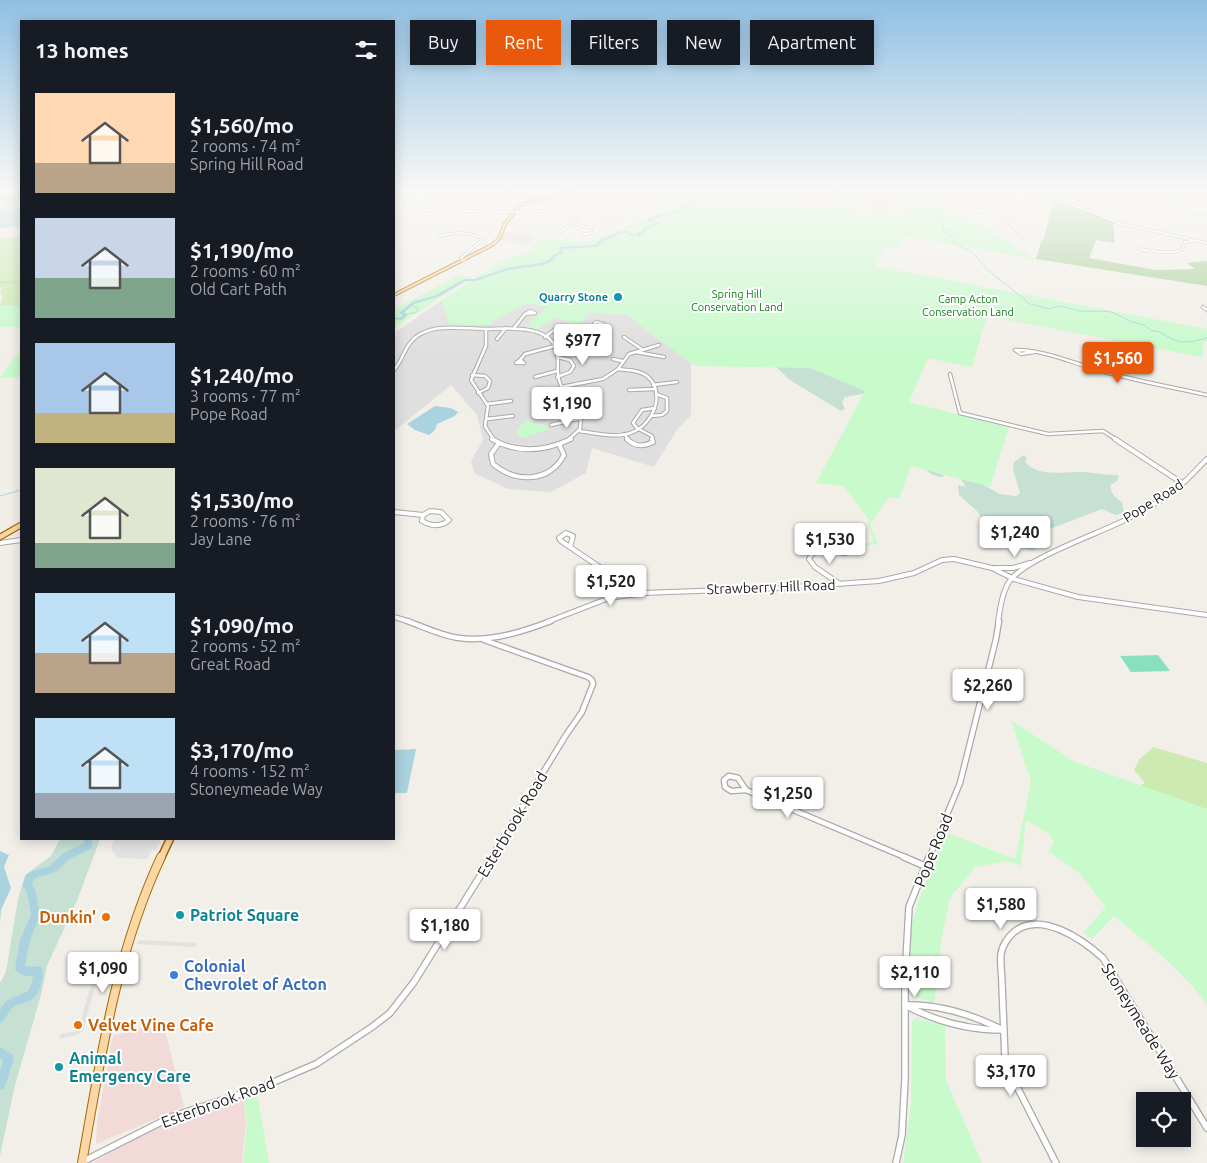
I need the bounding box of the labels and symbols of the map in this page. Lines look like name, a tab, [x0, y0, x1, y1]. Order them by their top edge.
park label: Spring Hill Conservation Land	[691, 288, 783, 313]
place label: Quarry Stone	[539, 291, 608, 303]
marker: Quarry Stone	[612, 291, 624, 303]
park label: Camp Acton Conservation Land	[922, 293, 1014, 318]
pin: $977	[553, 324, 613, 366]
pin: $1,560	[1077, 342, 1159, 384]
pin: $1,190	[526, 386, 608, 429]
street label: Pope Road	[1120, 476, 1186, 526]
pin: $1,240	[974, 516, 1056, 558]
pin: $1,530	[789, 522, 871, 565]
pin: $1,520	[570, 564, 652, 607]
street label: Strawberry Hill Road	[706, 577, 836, 597]
pin: $2,260	[947, 668, 1029, 711]
street label: Esterbrook Road	[473, 768, 551, 880]
pin: $1,250	[747, 776, 829, 819]
street label: Pope Road	[910, 811, 956, 889]
pin: $1,580	[960, 888, 1042, 930]
place label: Patriot Square	[190, 906, 299, 924]
place label: Dunkin'	[39, 908, 96, 926]
pin: $1,180	[404, 908, 486, 951]
marker: Patriot Square	[174, 909, 186, 921]
marker: Dunkin'	[100, 911, 112, 923]
pin: $1,090	[62, 952, 144, 994]
pin: $2,110	[874, 956, 956, 998]
place label: Colonial Chevrolet of Acton	[184, 957, 327, 993]
street label: Stoneymeade Way	[1098, 960, 1184, 1082]
marker: Colonial Chevrolet of Acton	[168, 969, 180, 981]
place label: Velvet Vine Cafe	[88, 1016, 214, 1034]
marker: Velvet Vine Cafe	[72, 1019, 84, 1031]
place label: Animal Emergency Care	[69, 1049, 191, 1085]
pin: $3,170	[970, 1054, 1052, 1097]
marker: Animal Emergency Care	[53, 1061, 65, 1073]
street label: Esterbrook Road	[159, 1073, 277, 1131]

